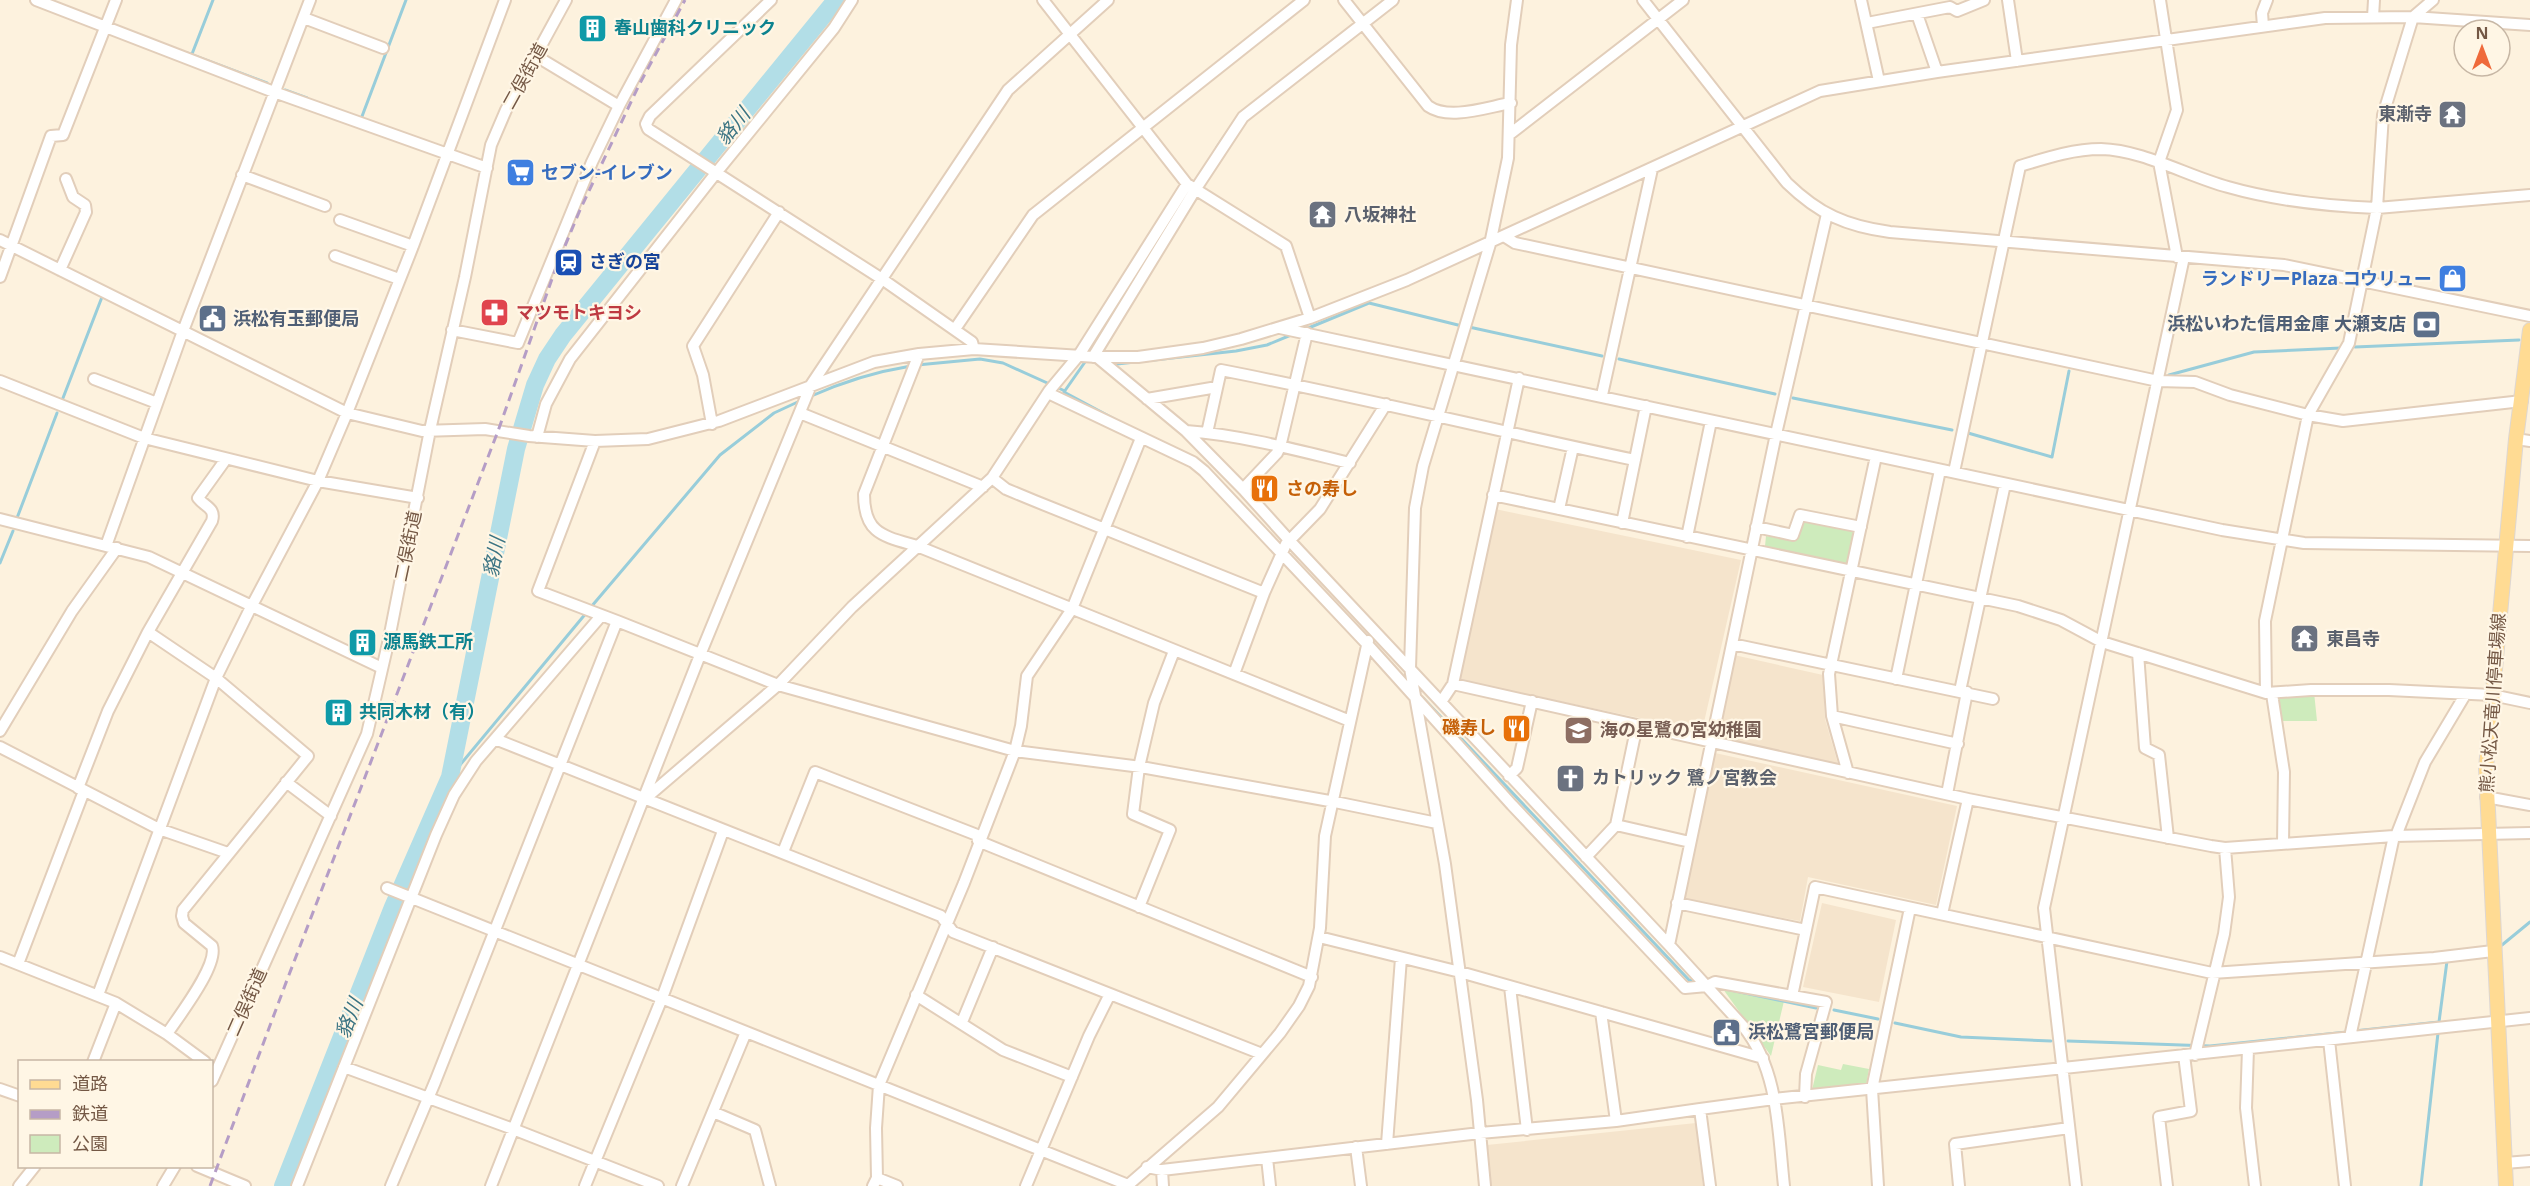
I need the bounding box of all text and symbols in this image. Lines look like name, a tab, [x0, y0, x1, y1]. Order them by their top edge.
building icon: 春山歯科クリニック	[577, 12, 609, 44]
place label: 春山歯科クリニック	[614, 15, 776, 39]
north arrow	[2452, 18, 2512, 78]
text: N	[2475, 22, 2489, 44]
street label: 二俣街道	[496, 38, 552, 113]
temple icon: 東漸寺	[2437, 98, 2469, 130]
water label: 貉川	[710, 100, 757, 150]
place label: 東漸寺	[2378, 101, 2432, 125]
supermarket icon: セブン-イレブン	[504, 157, 536, 189]
place label: セブン-イレブン	[541, 160, 673, 184]
temple icon: 八坂神社	[1307, 199, 1339, 231]
place label: 八坂神社	[1344, 202, 1416, 226]
station icon: さぎの宮	[552, 246, 584, 278]
place label: さぎの宮	[589, 249, 661, 273]
shop icon: ランドリーPlaza コウリュー	[2437, 263, 2469, 295]
place label: ランドリーPlaza コウリュー	[2201, 266, 2432, 290]
pharmacy icon: マツモトキヨシ	[479, 297, 511, 329]
place label: マツモトキヨシ	[516, 300, 642, 324]
public building icon: 浜松有玉郵便局	[196, 303, 228, 335]
place label: 浜松有玉郵便局	[233, 306, 359, 330]
bank icon: 浜松いわた信用金庫 大瀬支店	[2411, 308, 2443, 340]
place label: 浜松いわた信用金庫 大瀬支店	[2167, 311, 2406, 335]
restaurant icon: さの寿し	[1249, 473, 1281, 505]
place label: さの寿し	[1286, 476, 1358, 500]
street label: 二俣街道	[388, 508, 426, 584]
water label: 貉川	[476, 533, 511, 579]
street label: 熊小松天竜川停車場線	[2474, 612, 2510, 794]
temple icon: 東昌寺	[2289, 623, 2321, 655]
building icon: 源馬鉄工所	[346, 626, 378, 658]
place label: 東昌寺	[2326, 626, 2380, 650]
place label: 源馬鉄工所	[383, 629, 473, 653]
building icon: 共同木材（有）	[322, 696, 354, 728]
place label: 共同木材（有）	[359, 699, 485, 723]
restaurant icon: 磯寿し	[1501, 712, 1533, 744]
school or university icon: 海の星鷺の宮幼稚園	[1563, 714, 1595, 746]
place label: 磯寿し	[1442, 715, 1496, 739]
place label: 海の星鷺の宮幼稚園	[1600, 717, 1762, 741]
church icon: カトリック 鷺ノ宮教会	[1555, 762, 1587, 794]
place label: カトリック 鷺ノ宮教会	[1592, 765, 1777, 789]
street label: 二俣街道	[220, 964, 272, 1039]
water label: 貉川	[329, 992, 369, 1041]
public building icon: 浜松鷺宮郵便局	[1711, 1016, 1743, 1048]
place label: 浜松鷺宮郵便局	[1748, 1019, 1874, 1043]
legend	[18, 1060, 213, 1168]
text: 道路	[72, 1071, 108, 1095]
text: 鉄道	[72, 1101, 108, 1125]
text: 公園	[72, 1131, 108, 1155]

